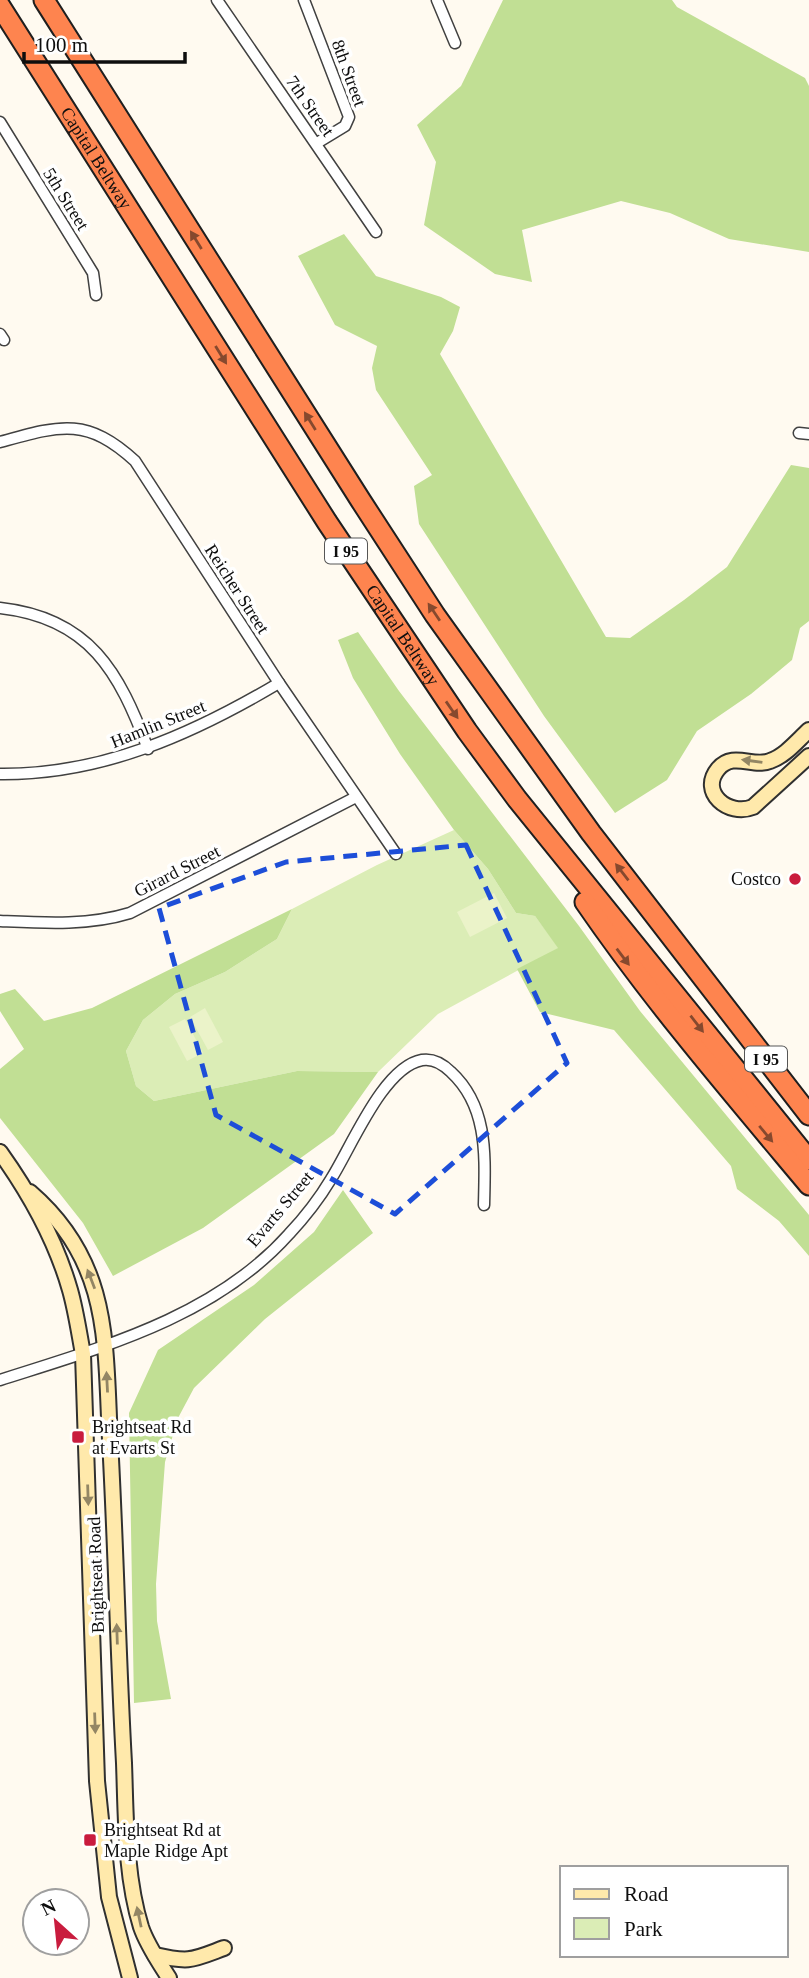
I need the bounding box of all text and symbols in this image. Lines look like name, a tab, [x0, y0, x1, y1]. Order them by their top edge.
scale bar	[24, 21, 186, 65]
text: 100 m	[35, 33, 88, 57]
street label: 8th Street	[328, 37, 370, 109]
street label: 7th Street	[282, 72, 338, 140]
street label: Capital Beltway	[57, 103, 136, 213]
street label: 5th Street	[39, 164, 93, 234]
one-way arrow	[189, 231, 203, 249]
one-way arrow	[215, 345, 228, 365]
one-way arrow	[304, 412, 317, 431]
road number: I 95	[325, 538, 367, 564]
street label: Reicher Street	[201, 541, 273, 637]
street label: Capital Beltway	[362, 581, 444, 689]
one-way arrow	[427, 603, 441, 621]
street label: Hamlin Street	[108, 696, 208, 752]
one-way arrow	[445, 701, 459, 719]
one-way arrow	[741, 756, 763, 767]
street label: Girard Street	[131, 841, 223, 901]
one-way arrow	[614, 864, 629, 882]
place label: Costco	[731, 869, 781, 889]
marker: Costco	[787, 871, 803, 887]
one-way arrow	[616, 948, 630, 966]
one-way arrow	[690, 1015, 704, 1033]
road number: I 95	[745, 1046, 787, 1072]
one-way arrow	[758, 1125, 773, 1142]
street label: Evarts Street	[243, 1167, 317, 1251]
one-way arrow	[86, 1268, 97, 1289]
one-way arrow	[102, 1371, 113, 1393]
place label: Brightseat Rd at Evarts St	[92, 1417, 192, 1458]
marker: Brightseat Rd at Evarts St	[70, 1429, 86, 1445]
one-way arrow	[82, 1485, 93, 1507]
street label: Brightseat Road	[84, 1516, 108, 1634]
one-way arrow	[112, 1623, 123, 1645]
one-way arrow	[90, 1712, 101, 1734]
place label: Brightseat Rd at Maple Ridge Apt	[104, 1820, 228, 1861]
marker: Brightseat Rd at Maple Ridge Apt	[82, 1832, 98, 1848]
legend	[560, 1866, 788, 1957]
text: Road	[624, 1882, 669, 1906]
north arrow	[21, 1887, 91, 1957]
text: N	[38, 1895, 60, 1920]
one-way arrow	[134, 1906, 145, 1928]
text: Park	[624, 1917, 663, 1941]

